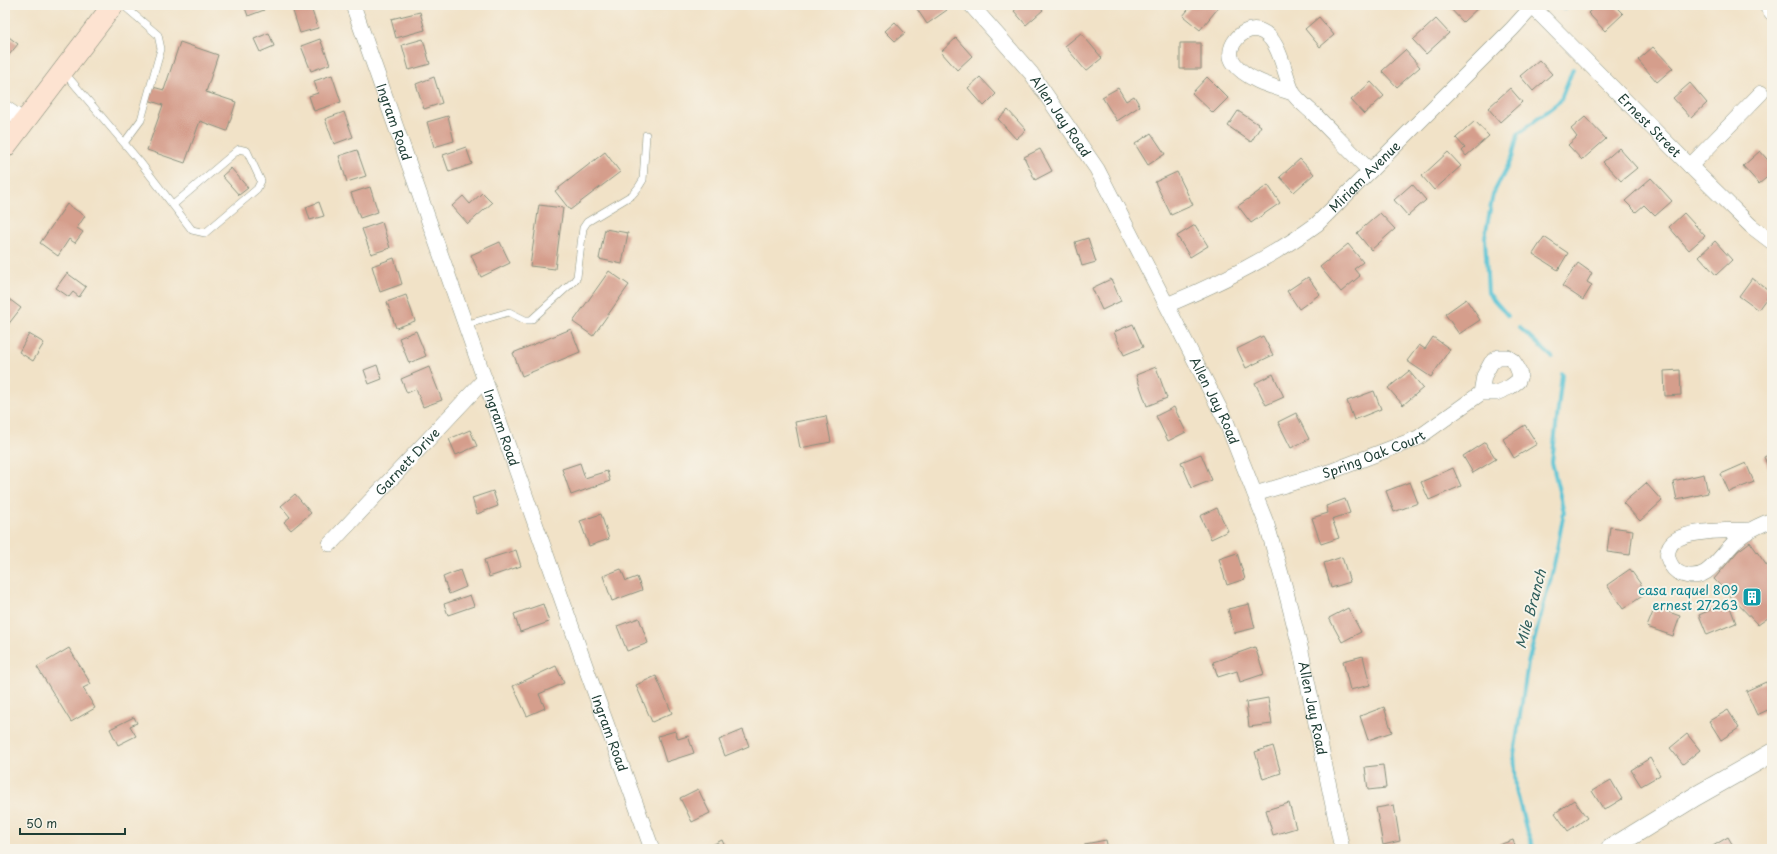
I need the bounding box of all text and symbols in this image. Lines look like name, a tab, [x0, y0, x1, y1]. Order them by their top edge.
street label: Allen Jay Road	[1026, 71, 1096, 160]
street label: Ingram Road	[372, 81, 417, 163]
street label: Ernest Street	[1614, 89, 1686, 161]
street label: Miriam Avenue	[1324, 136, 1404, 216]
street label: Allen Jay Road	[1186, 353, 1244, 447]
street label: Ingram Road	[480, 386, 524, 469]
street label: Garnett Drive	[370, 423, 444, 499]
street label: Spring Oak Court	[1320, 426, 1429, 482]
water label: Mile Branch	[1510, 566, 1551, 651]
place label: casa raquel 809 ernest 27263	[1638, 580, 1738, 614]
building icon: casa raquel 809 ernest 27263	[1741, 586, 1763, 608]
street label: Allen Jay Road	[1294, 660, 1332, 757]
street label: Ingram Road	[587, 692, 633, 774]
scale bar	[20, 810, 125, 836]
text: 50 m	[26, 814, 57, 832]

